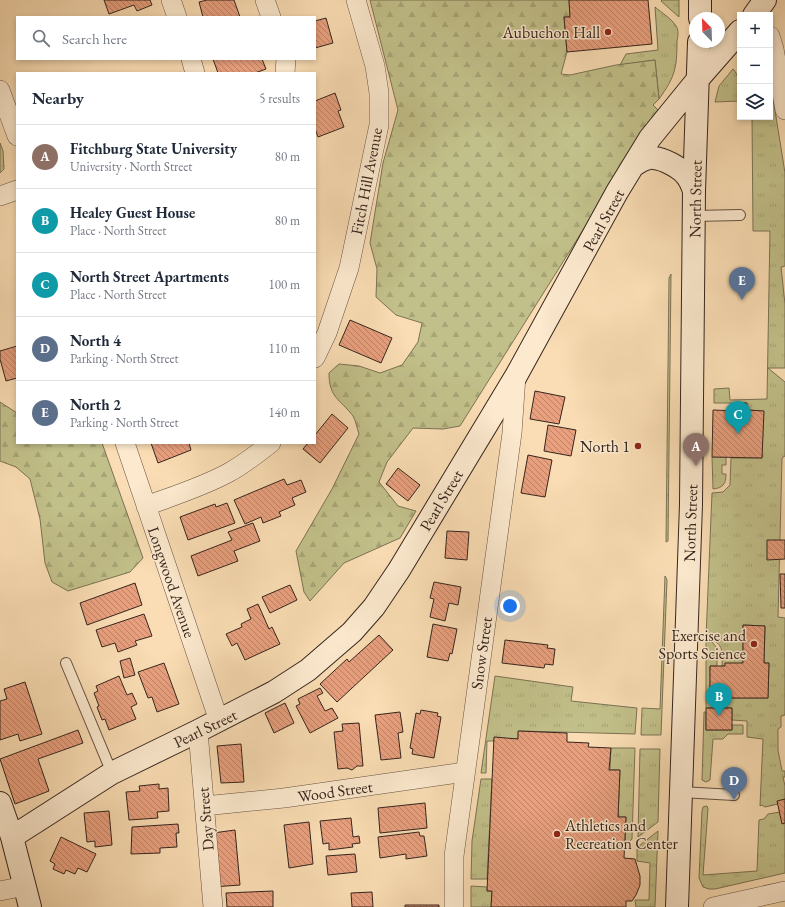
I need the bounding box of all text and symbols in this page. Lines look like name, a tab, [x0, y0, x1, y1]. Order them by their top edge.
north arrow	[689, 12, 725, 48]
map controls	[737, 12, 773, 120]
button: +	[737, 12, 773, 48]
search box	[16, 16, 316, 60]
place label: Aubuchon Hall	[501, 22, 600, 43]
icon: search	[30, 27, 52, 49]
marker: Aubuchon Hall	[603, 27, 613, 37]
text: Search here	[62, 29, 127, 48]
button: −	[737, 48, 773, 84]
button: layers	[737, 84, 773, 120]
text: Nearby	[32, 87, 84, 109]
text: 5 results	[259, 90, 300, 107]
street label: Fitch Hill Avenue	[346, 126, 387, 236]
text: Fitchburg State University	[70, 139, 237, 158]
text: A	[40, 148, 50, 165]
text: 80 m	[275, 148, 300, 165]
text: University · North Street	[70, 158, 192, 175]
street label: North Street	[684, 160, 707, 238]
street label: Pearl Street	[578, 185, 629, 255]
text: Healey Guest House	[70, 203, 195, 222]
text: B	[41, 212, 49, 229]
text: 80 m	[275, 212, 300, 229]
text: Place · North Street	[70, 222, 166, 239]
text: North Street Apartments	[70, 267, 229, 286]
pin: E	[729, 267, 755, 300]
text: C	[40, 276, 50, 293]
text: 100 m	[269, 276, 300, 293]
text: Place · North Street	[70, 286, 166, 303]
text: North 4	[70, 331, 121, 350]
text: D	[40, 340, 50, 357]
text: 110 m	[269, 340, 300, 357]
text: Parking · North Street	[70, 350, 179, 367]
text: North 2	[70, 395, 121, 414]
pin: C	[725, 401, 751, 434]
text: E	[41, 404, 49, 421]
text: 140 m	[269, 404, 300, 421]
text: Parking · North Street	[70, 414, 179, 431]
pin: A	[683, 433, 709, 466]
place label: North 1	[580, 436, 630, 457]
marker: North 1	[633, 441, 643, 451]
street label: Pearl Street	[415, 466, 468, 535]
street label: North Street	[679, 484, 702, 562]
street label: Longwood Avenue	[143, 524, 200, 641]
your location	[500, 596, 520, 616]
street label: Snow Street	[466, 616, 497, 691]
place label: Exercise and Sports Science	[659, 625, 747, 664]
marker: Exercise and Sports Science	[749, 639, 759, 649]
pin: B	[706, 683, 732, 716]
street label: Pearl Street	[170, 704, 240, 753]
pin: D	[721, 767, 747, 800]
street label: Wood Street	[296, 776, 374, 807]
street label: Day Street	[192, 786, 219, 852]
place label: Athletics and Recreation Center	[564, 815, 679, 854]
marker: Athletics and Recreation Center	[552, 829, 562, 839]

